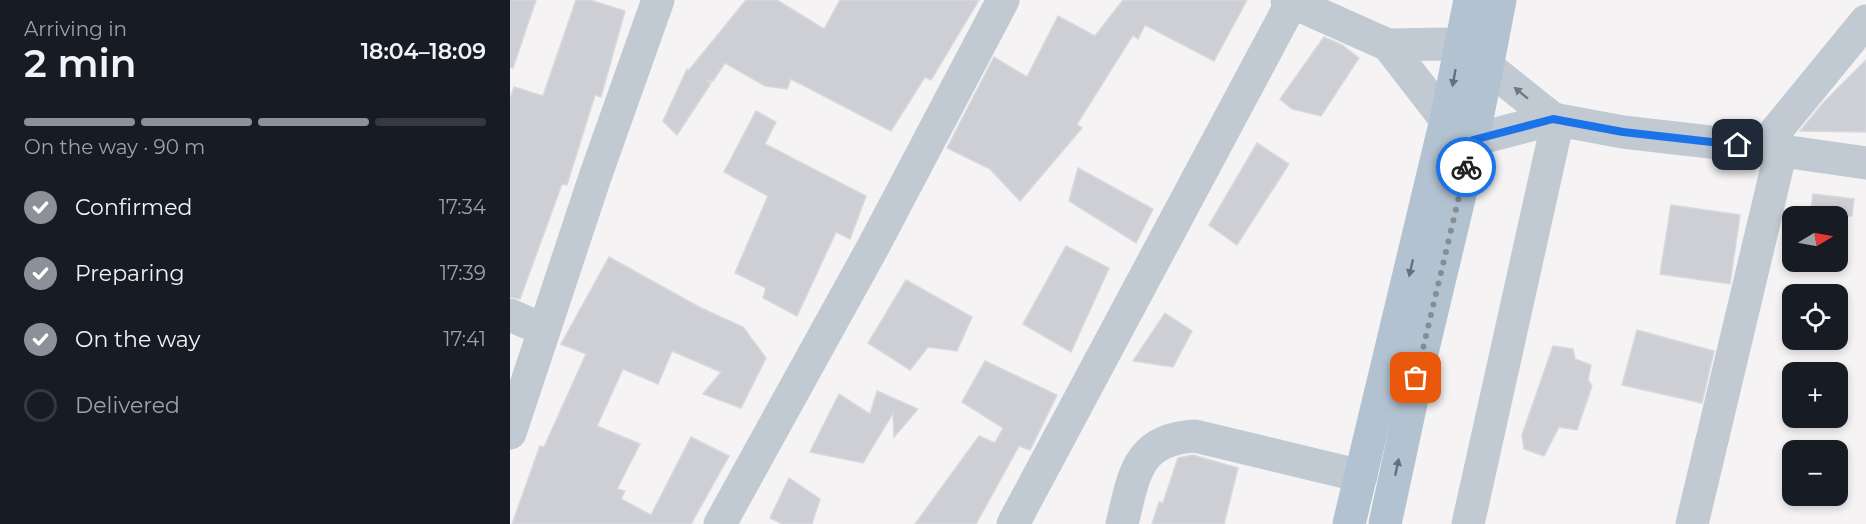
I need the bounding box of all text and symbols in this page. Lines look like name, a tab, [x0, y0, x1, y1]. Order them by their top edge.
text: Arriving in	[24, 17, 127, 41]
text: 18:04–18:09	[361, 38, 486, 65]
text: 2 min	[24, 39, 137, 87]
one-way arrow	[1449, 69, 1458, 88]
one-way arrow	[1514, 87, 1529, 100]
pin	[1712, 119, 1763, 170]
icon: home	[1721, 128, 1754, 161]
text: On the way · 90 m	[24, 135, 205, 159]
courier	[1436, 137, 1496, 197]
icon: bike	[1450, 151, 1483, 184]
icon: check	[24, 191, 57, 224]
text: Confirmed	[75, 194, 192, 221]
text: 17:34	[439, 195, 486, 219]
north arrow	[1782, 206, 1848, 272]
map controls	[1782, 206, 1848, 506]
icon: check	[24, 257, 57, 290]
one-way arrow	[1406, 259, 1415, 278]
text: Preparing	[75, 260, 184, 287]
text: 17:39	[440, 261, 486, 285]
button: locate	[1782, 284, 1848, 350]
icon: check	[24, 323, 57, 356]
text: On the way	[75, 326, 200, 353]
text: 17:41	[443, 327, 486, 351]
pin	[1390, 352, 1441, 403]
icon: bag	[1399, 361, 1432, 394]
button: +	[1782, 362, 1848, 428]
text: Delivered	[75, 392, 180, 419]
button: −	[1782, 440, 1848, 506]
one-way arrow	[1393, 457, 1402, 476]

